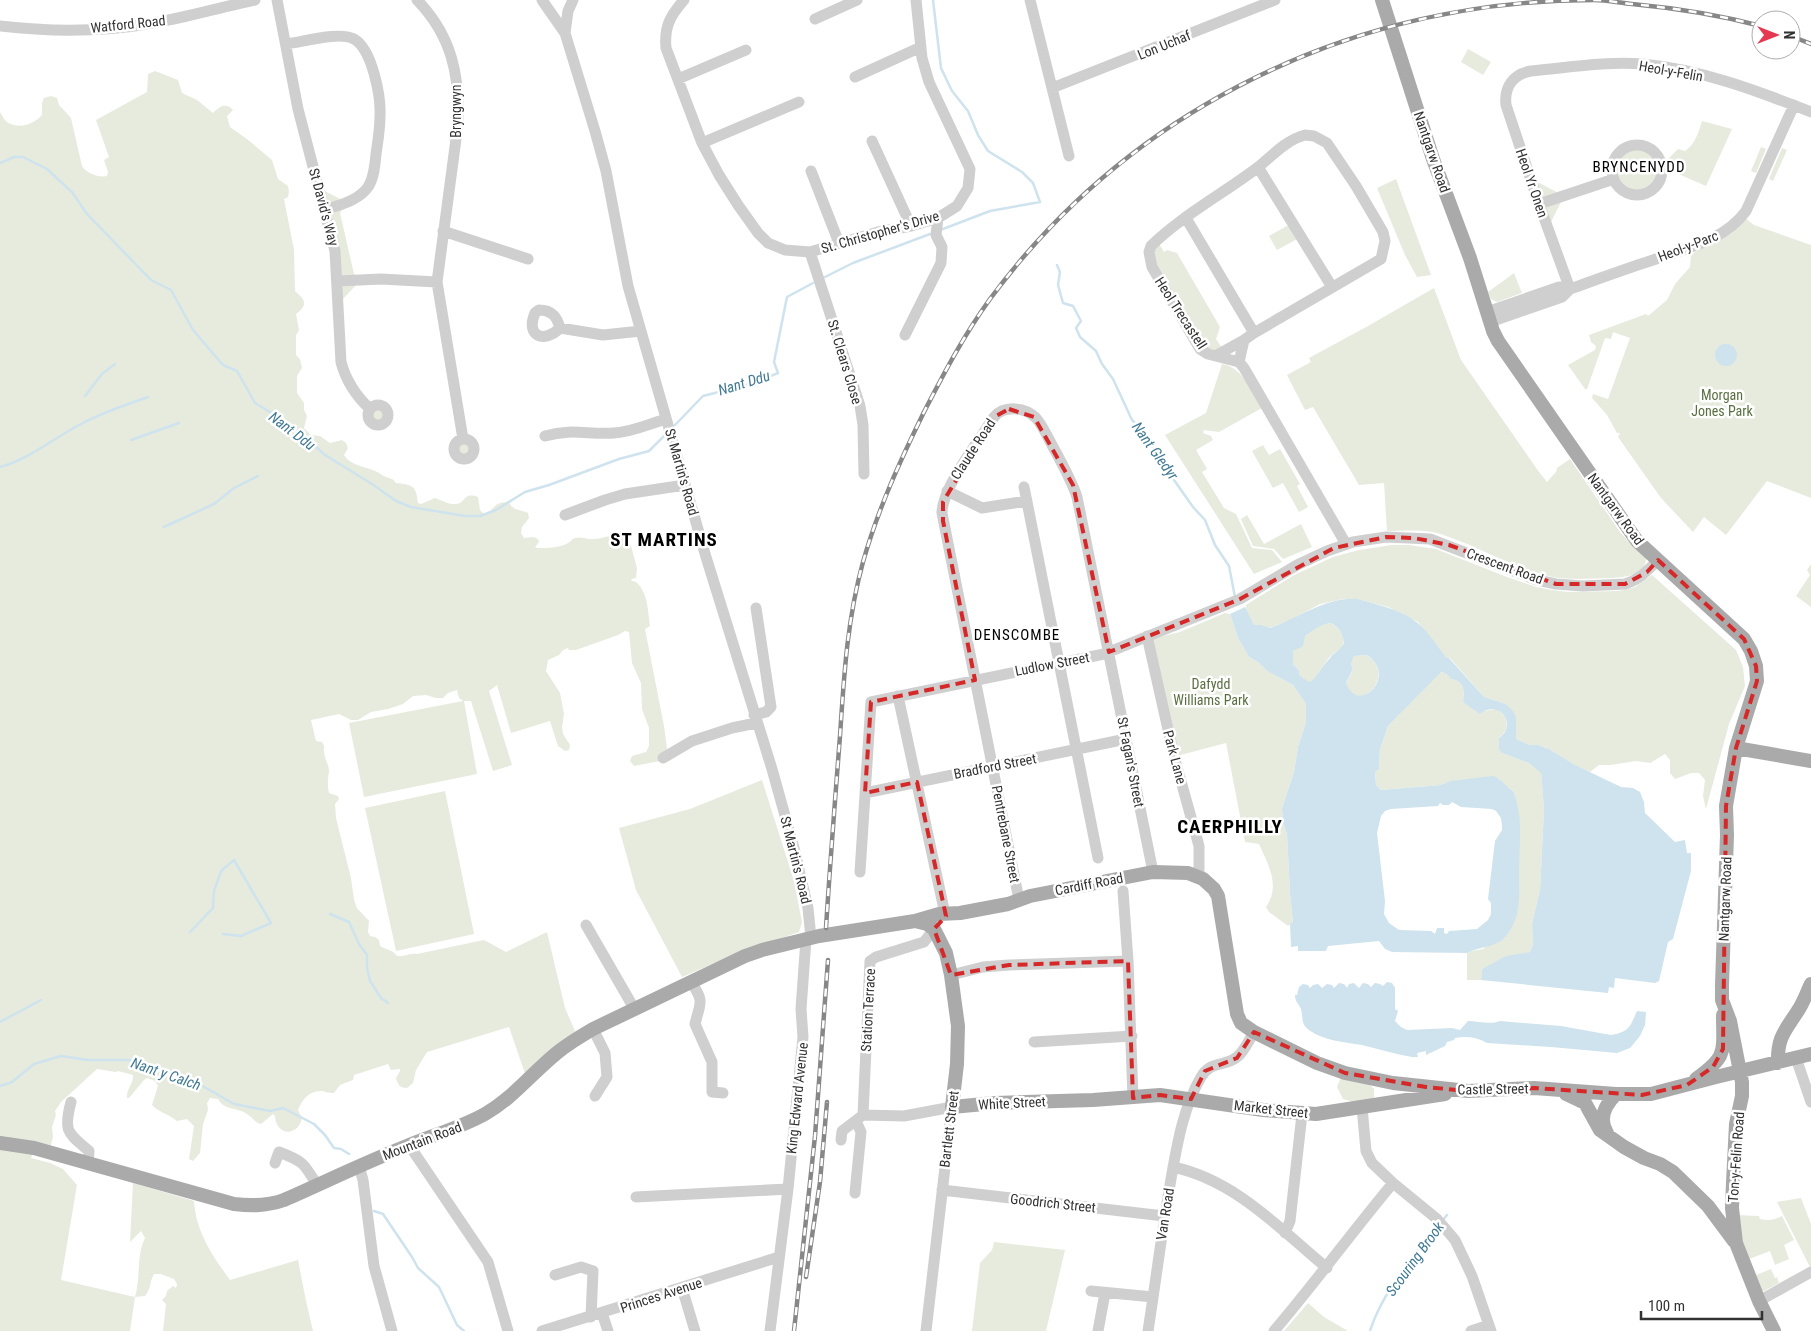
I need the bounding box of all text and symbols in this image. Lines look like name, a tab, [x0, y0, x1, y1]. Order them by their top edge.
north arrow	[1751, 10, 1801, 60]
street label: Watford Road	[90, 12, 166, 36]
street label: Lon Uchaf	[1135, 27, 1193, 63]
text: N	[1781, 31, 1797, 39]
street label: Heol-y-Felin	[1638, 58, 1704, 84]
street label: Bryngwyn	[448, 84, 464, 138]
street label: Nantgarw Road	[1411, 109, 1453, 195]
street label: Heol Yr Onen	[1513, 146, 1551, 220]
district label: BRYNCENYDD	[1592, 158, 1686, 176]
street label: St David's Way	[306, 166, 342, 248]
street label: St. Christopher's Drive	[819, 207, 941, 256]
street label: Heol-y-Parc	[1656, 227, 1720, 265]
street label: Heol Trecastell	[1152, 274, 1210, 352]
street label: St. Clears Close	[825, 318, 866, 407]
water label: Nant Ddu	[716, 367, 772, 399]
park label: Morgan Jones Park	[1691, 387, 1754, 419]
water label: Nant Ddu	[265, 408, 319, 454]
street label: Claude Road	[947, 416, 999, 482]
water label: Nant Gledyr	[1128, 419, 1182, 484]
street label: St Martin's Road	[662, 427, 702, 517]
street label: Nantgarw Road	[1585, 470, 1647, 548]
district label: ST MARTINS	[610, 528, 718, 551]
street label: Crescent Road	[1465, 545, 1545, 587]
district label: DENSCOMBE	[974, 626, 1060, 644]
street label: Ludlow Street	[1013, 649, 1091, 679]
park label: Dafydd Williams Park	[1173, 676, 1249, 708]
street label: St Fagan's Street	[1114, 715, 1148, 809]
street label: Park Lane	[1160, 728, 1190, 786]
street label: Bradford Street	[952, 750, 1038, 782]
street label: Pentrebane Street	[989, 784, 1023, 884]
street label: St Martin's Road	[777, 815, 815, 905]
district label: CAERPHILLY	[1177, 815, 1283, 838]
street label: Nantgarw Road	[1716, 856, 1734, 942]
street label: Cardiff Road	[1054, 870, 1124, 898]
street label: Station Terrace	[858, 968, 878, 1052]
street label: King Edward Avenue	[783, 1041, 811, 1154]
water label: Nant y Calch	[129, 1054, 203, 1094]
street label: Castle Street	[1457, 1080, 1529, 1098]
street label: Bartlett Street	[936, 1090, 962, 1168]
street label: White Street	[978, 1093, 1046, 1113]
street label: Market Street	[1233, 1097, 1309, 1121]
street label: Ton-y-Felin Road	[1725, 1111, 1747, 1203]
street label: Mountain Road	[380, 1119, 464, 1163]
street label: Van Road	[1153, 1187, 1177, 1241]
street label: Goodrich Street	[1009, 1191, 1097, 1215]
water label: Scouring Brook	[1382, 1218, 1448, 1300]
street label: Princes Avenue	[618, 1274, 704, 1316]
scale bar	[1641, 1288, 1762, 1320]
text: 100 m	[1648, 1297, 1685, 1315]

